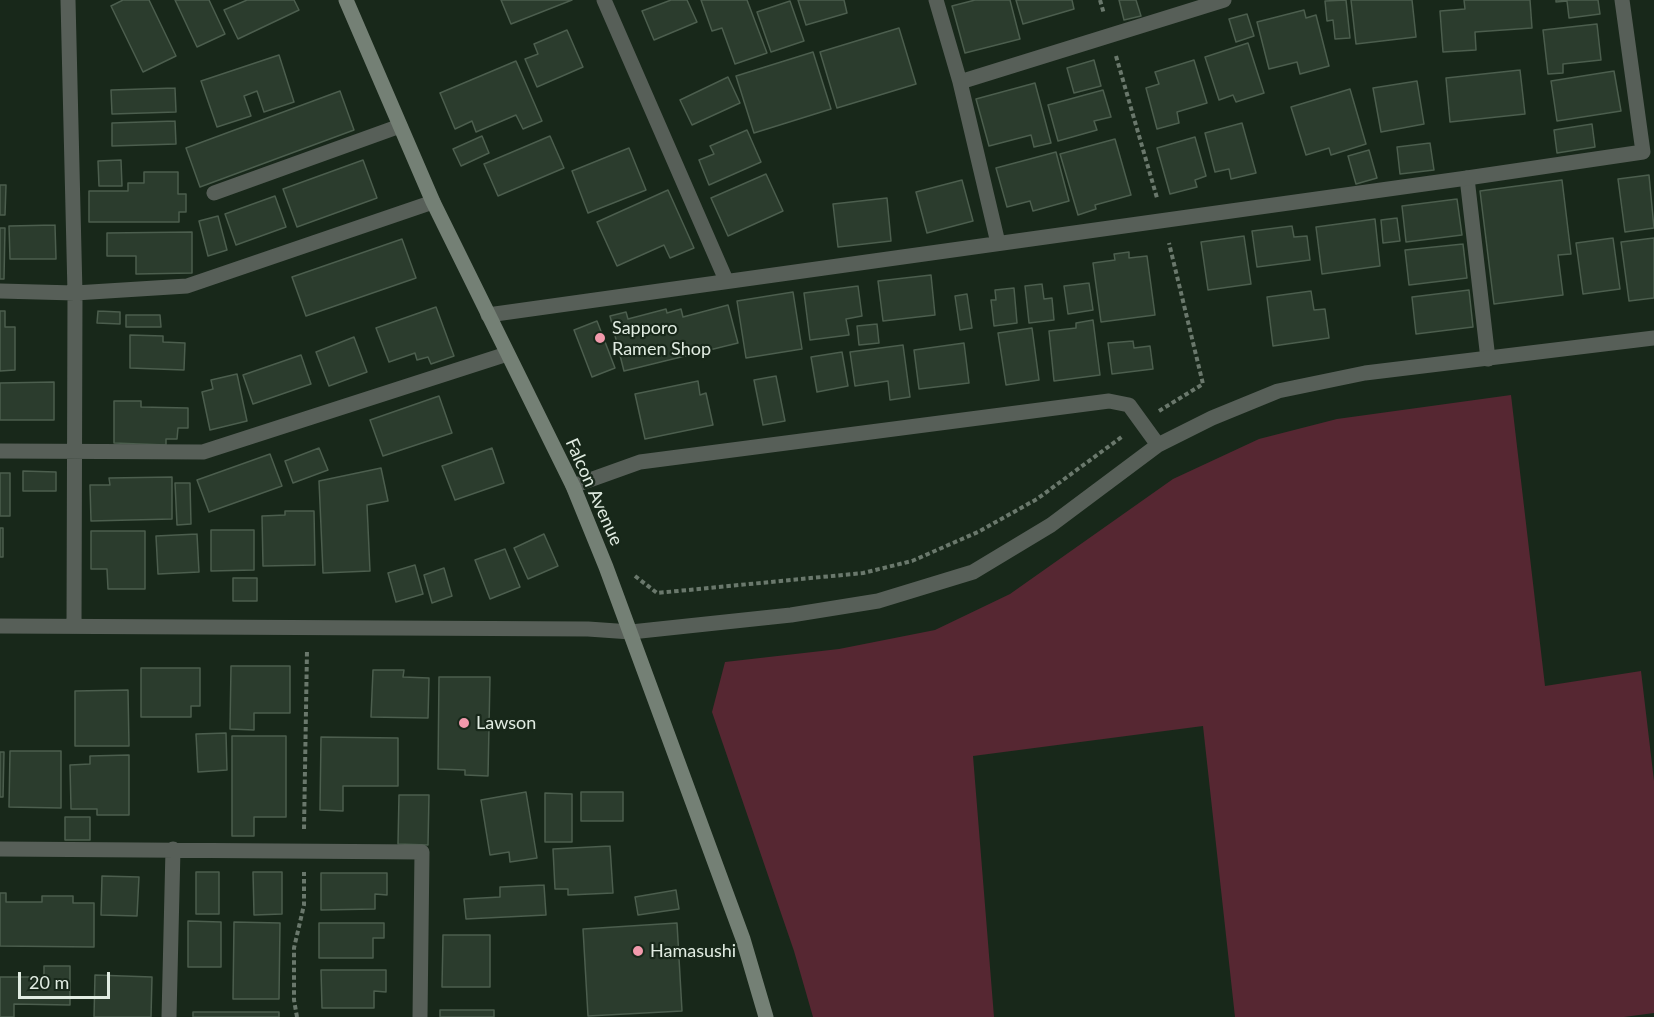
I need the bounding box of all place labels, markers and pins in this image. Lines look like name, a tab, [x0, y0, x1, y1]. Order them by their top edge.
place label: Sapporo Ramen Shop	[612, 317, 711, 360]
marker: Sapporo Ramen Shop	[593, 331, 607, 345]
place label: Lawson	[476, 712, 536, 734]
marker: Lawson	[457, 716, 471, 730]
place label: Hamasushi	[650, 940, 736, 962]
marker: Hamasushi	[631, 944, 645, 958]

